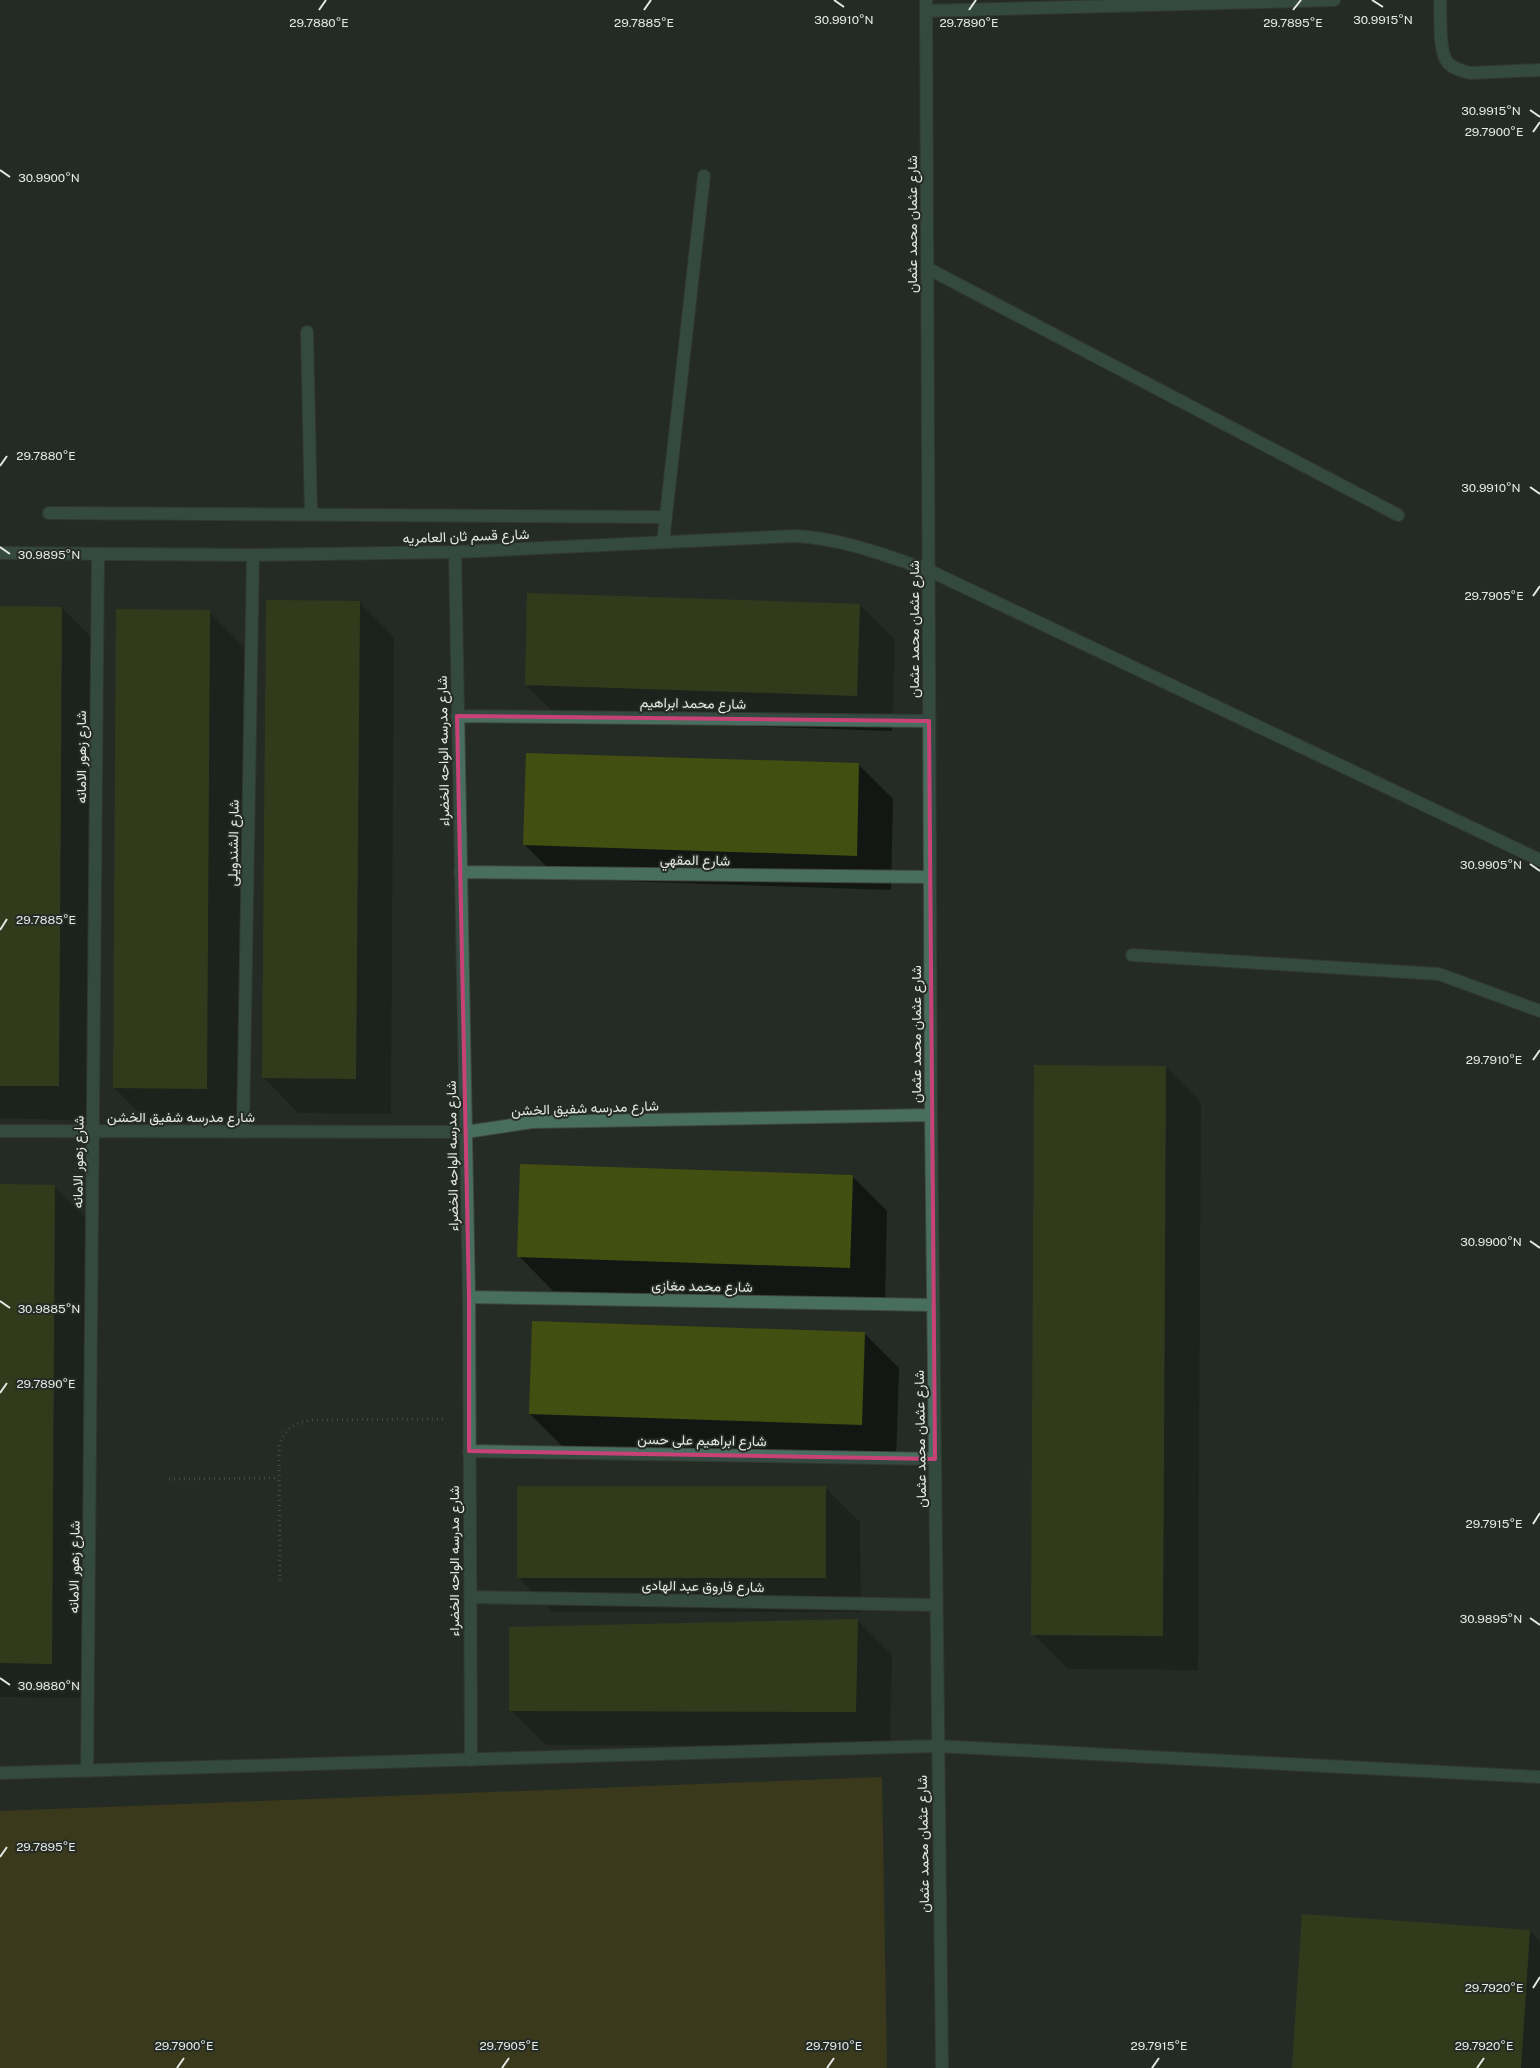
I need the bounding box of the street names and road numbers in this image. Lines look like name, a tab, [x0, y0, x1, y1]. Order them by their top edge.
street label: شارع عثمان محمد عثمان	[904, 155, 923, 293]
street label: شارع قسم ثان العامريه	[402, 526, 530, 549]
street label: شارع عثمان محمد عثمان	[906, 560, 925, 698]
street label: شارع مدرسه الواحه الخضراء	[434, 675, 455, 827]
street label: شارع محمد ابراهيم	[640, 694, 746, 715]
street label: شارع زهور الامانه	[73, 711, 92, 804]
street label: شارع الشندويلى	[224, 799, 245, 887]
street label: شارع المقهي	[660, 851, 730, 873]
street label: شارع عثمان محمد عثمان	[908, 965, 927, 1103]
street label: شارع مدرسه الواحه الخضراء	[443, 1080, 464, 1232]
street label: شارع مدرسه شفيق الخشن	[511, 1097, 659, 1122]
street label: شارع مدرسه شفيق الخشن	[107, 1109, 255, 1128]
street label: شارع زهور الامانه	[69, 1115, 90, 1209]
street label: شارع محمد مغازى	[651, 1277, 753, 1298]
street label: شارع عثمان محمد عثمان	[911, 1370, 932, 1508]
street label: شارع ابراهيم على حسن	[637, 1431, 767, 1452]
street label: شارع مدرسه الواحه الخضراء	[446, 1486, 465, 1636]
street label: شارع زهور الامانه	[65, 1520, 86, 1614]
street label: شارع فاروق عبد الهادى	[641, 1577, 765, 1598]
street label: شارع عثمان محمد عثمان	[914, 1775, 935, 1913]

